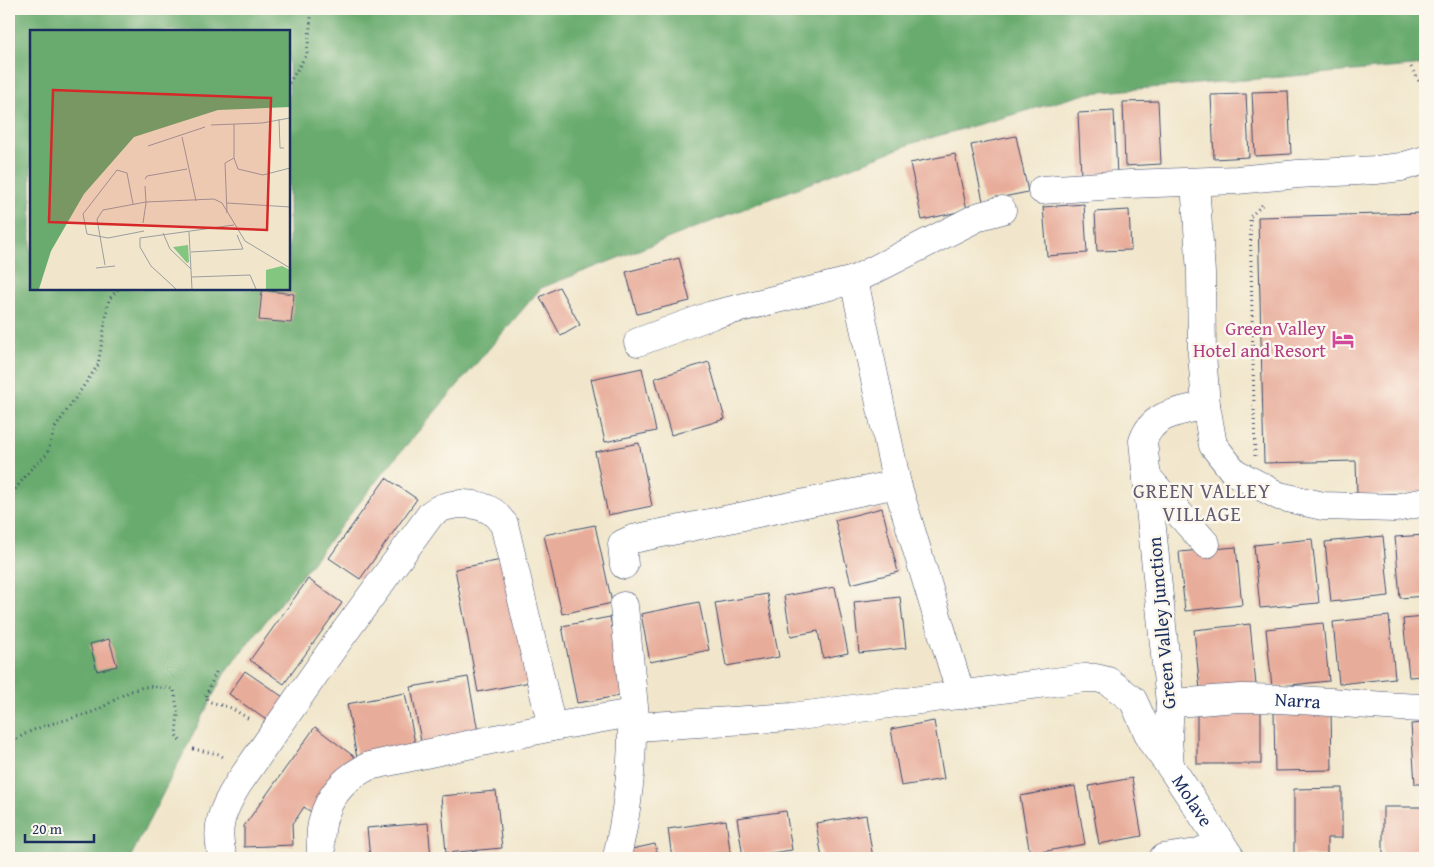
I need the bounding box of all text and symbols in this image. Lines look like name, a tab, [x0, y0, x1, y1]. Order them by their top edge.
inset map	[30, 30, 290, 290]
place label: Green Valley Hotel and Resort	[1193, 314, 1327, 364]
hotel icon: Green Valley Hotel and Resort	[1330, 326, 1356, 352]
district label: GREEN VALLEY VILLAGE	[1133, 476, 1271, 528]
street label: Green Valley Junction	[1139, 535, 1182, 710]
street label: Narra	[1274, 685, 1322, 715]
street label: Molave	[1165, 769, 1220, 832]
scale bar	[25, 812, 94, 844]
text: 20 m	[32, 818, 63, 839]

